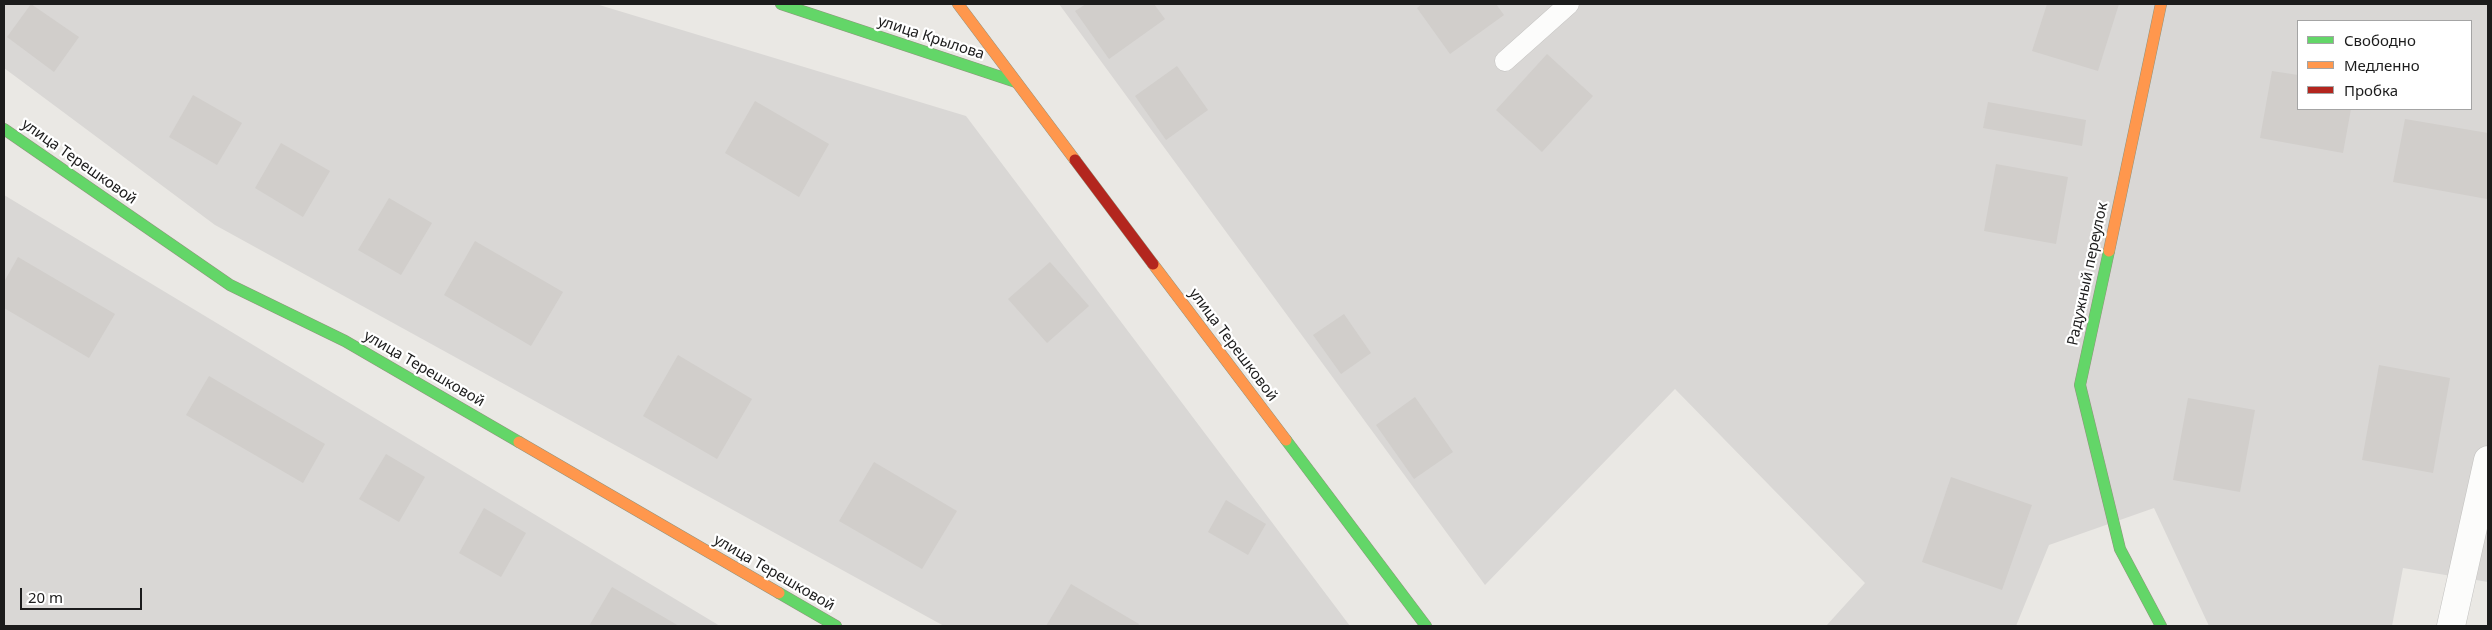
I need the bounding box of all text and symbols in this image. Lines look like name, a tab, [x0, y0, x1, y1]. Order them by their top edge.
street label: улица Крылова	[876, 12, 986, 64]
legend	[2297, 20, 2472, 110]
text: Свободно	[2344, 30, 2416, 50]
text: Медленно	[2344, 55, 2420, 75]
text: Пробка	[2344, 80, 2398, 100]
street label: улица Терешковой	[18, 115, 140, 209]
street label: Радужный переулок	[2064, 201, 2112, 347]
street label: улица Терешковой	[1185, 285, 1281, 405]
street label: улица Терешковой	[360, 327, 488, 411]
street label: улица Терешковой	[710, 531, 838, 615]
scale bar	[22, 578, 145, 610]
text: 20 m	[28, 587, 63, 607]

